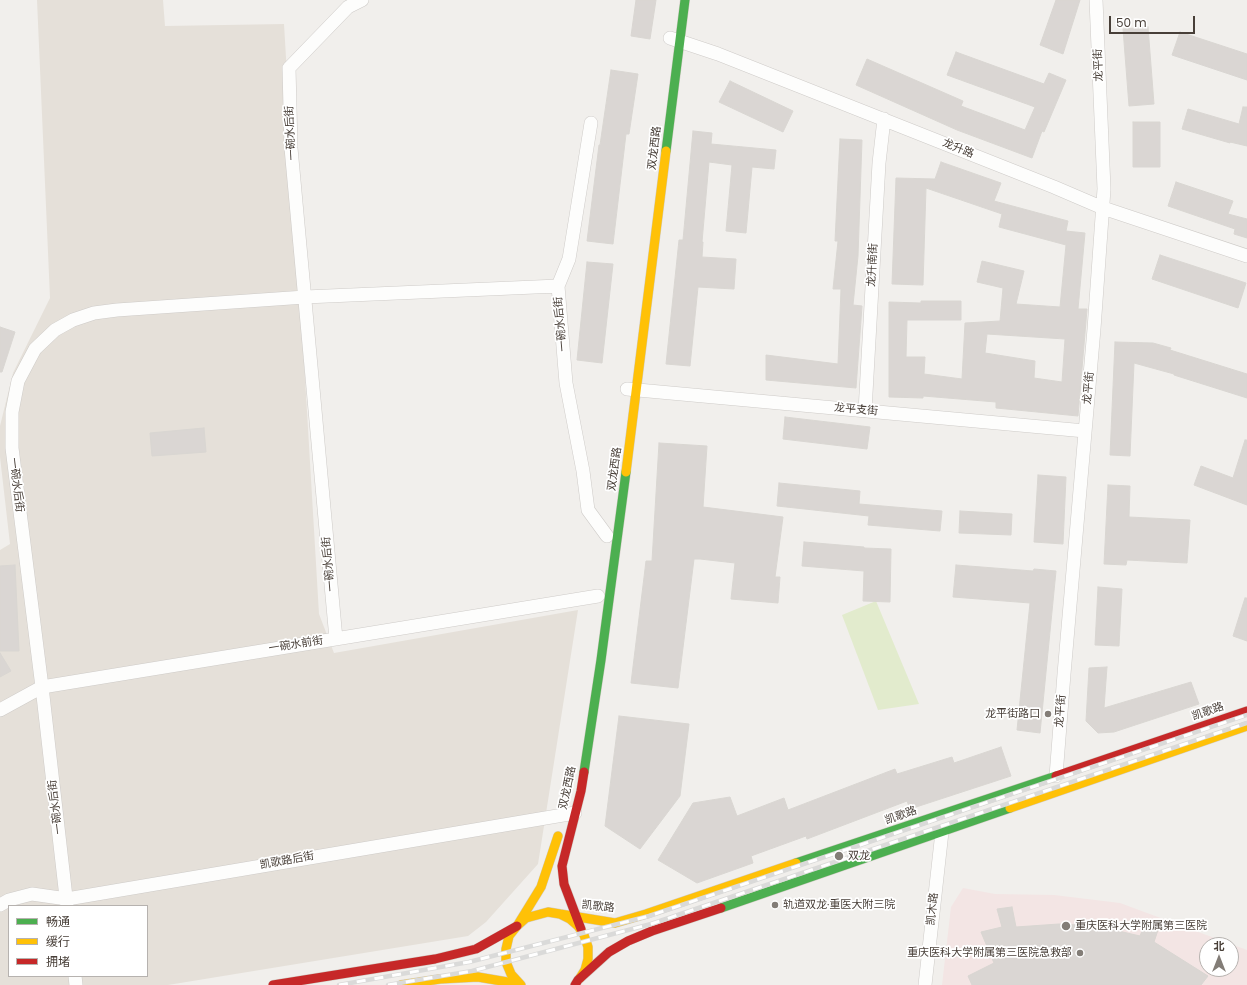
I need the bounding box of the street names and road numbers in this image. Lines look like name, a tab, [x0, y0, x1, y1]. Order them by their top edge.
street label: 龙平街	[1092, 48, 1106, 82]
street label: 一碗水后街	[283, 105, 299, 161]
street label: 双龙西路	[646, 125, 664, 171]
street label: 龙升路	[940, 137, 976, 161]
street label: 龙升南街	[865, 243, 881, 287]
street label: 一碗水后街	[552, 296, 570, 352]
street label: 龙平街	[1081, 371, 1097, 405]
street label: 龙平支街	[834, 402, 878, 418]
street label: 双龙西路	[605, 446, 625, 492]
street label: 一碗水后街	[6, 457, 26, 513]
street label: 一碗水后街	[320, 536, 338, 592]
street label: 一碗水前街	[268, 634, 324, 656]
street label: 龙平街	[1053, 694, 1069, 728]
street label: 凯歌路	[1190, 700, 1226, 724]
street label: 双龙西路	[557, 765, 579, 811]
street label: 一碗水后街	[46, 779, 66, 835]
street label: 凯歌路	[883, 804, 919, 828]
street label: 凯歌路后街	[259, 850, 315, 872]
street label: 凯木路	[925, 892, 941, 926]
street label: 凯歌路	[581, 899, 615, 915]

